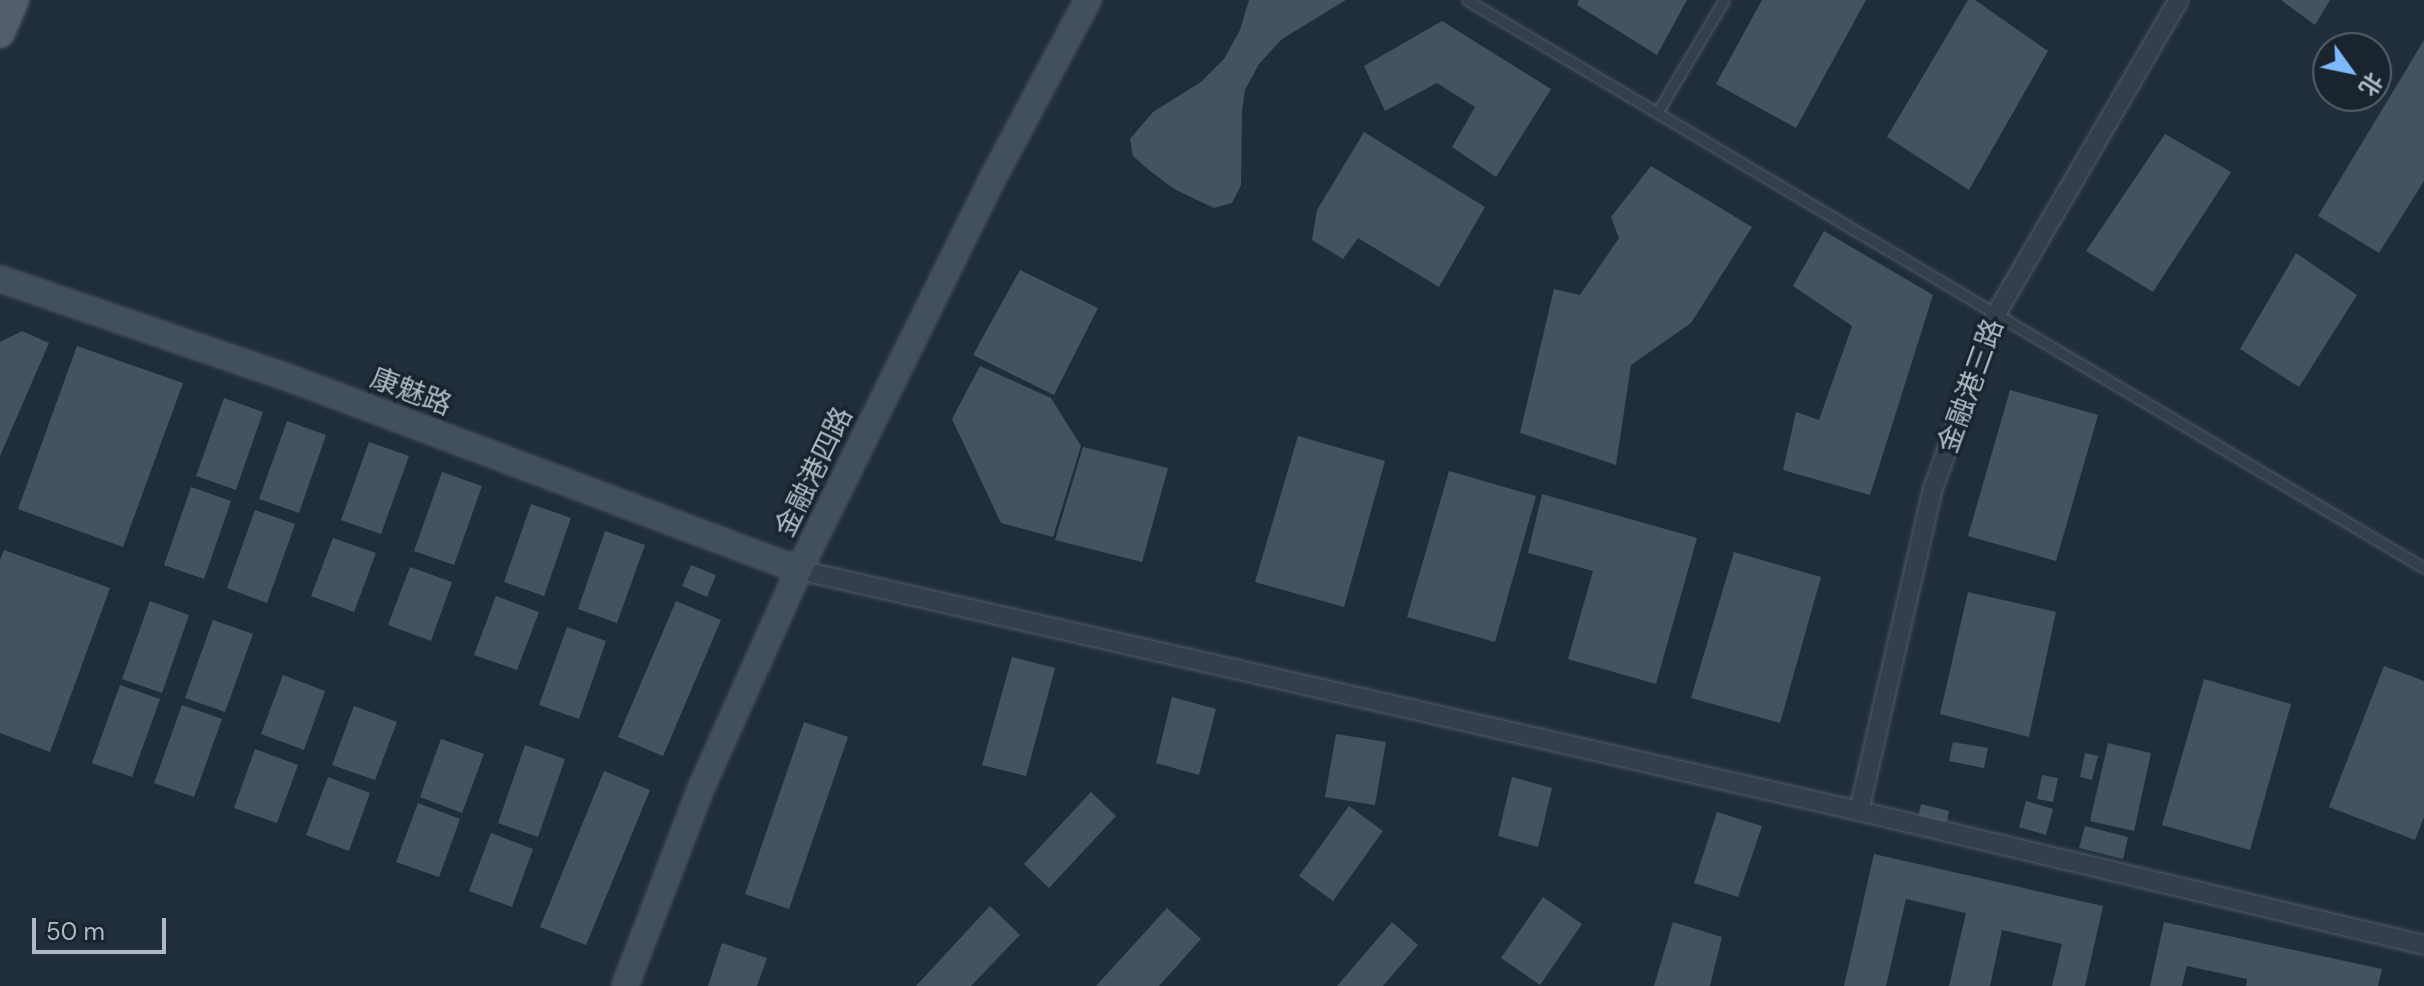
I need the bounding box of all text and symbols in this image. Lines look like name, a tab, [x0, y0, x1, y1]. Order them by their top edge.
north arrow	[2312, 32, 2392, 112]
text: 北	[2353, 67, 2389, 101]
street label: 金融港三路	[1931, 314, 2011, 458]
street label: 康魅路	[366, 361, 456, 423]
street label: 金融港四路	[768, 402, 860, 542]
scale bar	[36, 902, 170, 952]
text: 50 m	[46, 916, 105, 947]

